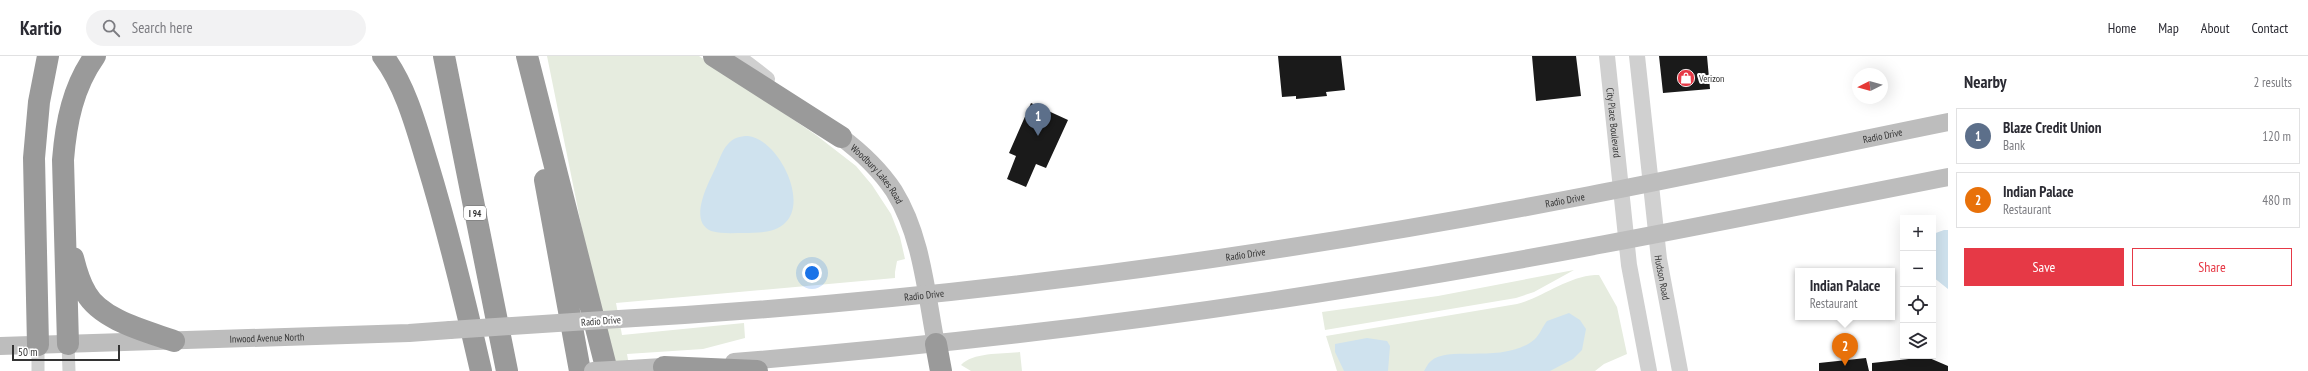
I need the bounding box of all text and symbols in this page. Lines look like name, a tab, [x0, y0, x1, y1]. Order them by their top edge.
search box	[86, 10, 366, 46]
text: Kartio	[20, 16, 62, 40]
icon: search	[100, 17, 122, 39]
text: Search here	[132, 18, 193, 37]
text: Home	[2108, 19, 2136, 37]
text: Map	[2158, 19, 2179, 37]
text: About	[2201, 19, 2230, 37]
text: Contact	[2252, 19, 2288, 37]
shop icon: Verizon	[1676, 68, 1696, 88]
north arrow	[1852, 68, 1888, 104]
text: Nearby	[1964, 71, 2007, 93]
place label: Verizon	[1698, 72, 1724, 85]
text: 2 results	[2253, 74, 2292, 91]
street label: City Place Boulevard	[1604, 87, 1624, 158]
pin: 1	[1025, 103, 1051, 136]
text: Blaze Credit Union	[2003, 118, 2101, 137]
street label: Radio Drive	[1862, 125, 1903, 146]
text: 1	[1975, 128, 1981, 145]
text: 120 m	[2262, 128, 2291, 145]
text: Bank	[2003, 137, 2025, 154]
street label: Woodbury Lakes Road	[848, 141, 906, 206]
text: Indian Palace	[2003, 182, 2074, 201]
street label: Radio Drive	[1544, 190, 1586, 210]
text: 2	[1975, 192, 1981, 209]
text: 480 m	[2262, 192, 2291, 209]
text: Restaurant	[2003, 201, 2051, 218]
road number: I 94	[464, 206, 486, 220]
map controls	[1900, 215, 1936, 359]
button: +	[1900, 215, 1936, 251]
street label: Radio Drive	[1225, 245, 1266, 264]
button: Save	[1964, 248, 2124, 286]
button: Share	[2132, 248, 2292, 286]
button: −	[1900, 251, 1936, 287]
street label: Hudson Road	[1652, 254, 1673, 301]
your location	[802, 263, 822, 283]
popup	[1795, 268, 1895, 320]
text: Indian Palace	[1810, 276, 1880, 295]
street label: Radio Drive	[903, 286, 945, 303]
button: locate	[1900, 287, 1936, 323]
text: Restaurant	[1810, 295, 1858, 312]
street label: Radio Drive	[581, 313, 621, 329]
button: layers	[1900, 323, 1936, 359]
street label: Inwood Avenue North	[229, 330, 304, 345]
pin: 2	[1832, 333, 1858, 366]
scale bar	[12, 343, 120, 362]
text: 50 m	[18, 345, 37, 359]

